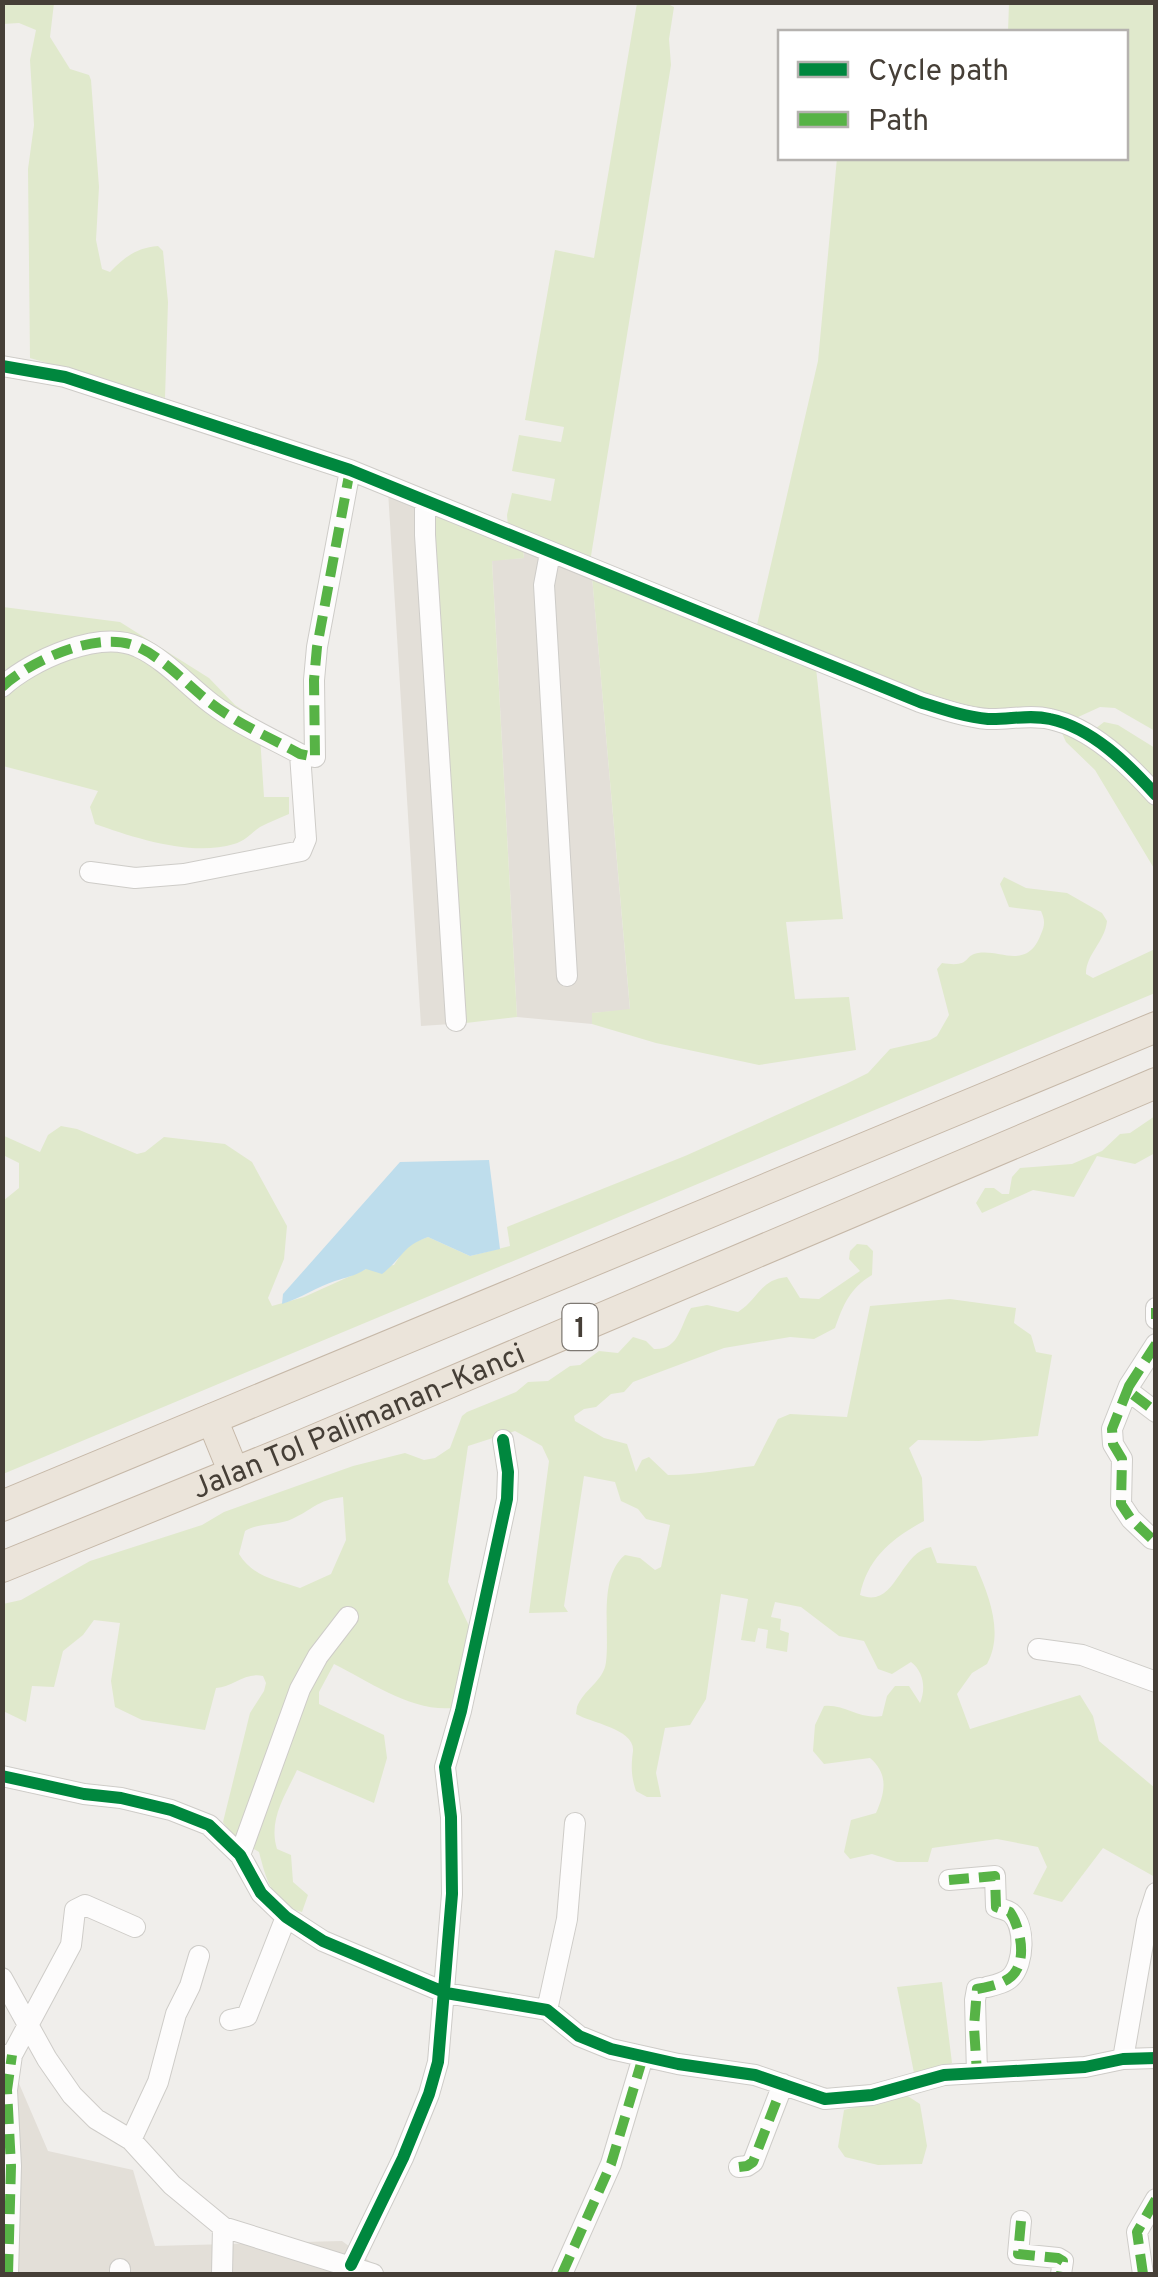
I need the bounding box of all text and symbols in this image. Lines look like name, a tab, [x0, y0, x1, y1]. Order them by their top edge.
legend	[778, 30, 1128, 160]
text: Cycle path	[868, 54, 1009, 91]
text: Path	[868, 104, 929, 141]
road number: 1	[562, 1304, 598, 1350]
street label: Jalan Tol Palimanan–Kanci	[187, 1337, 531, 1509]

